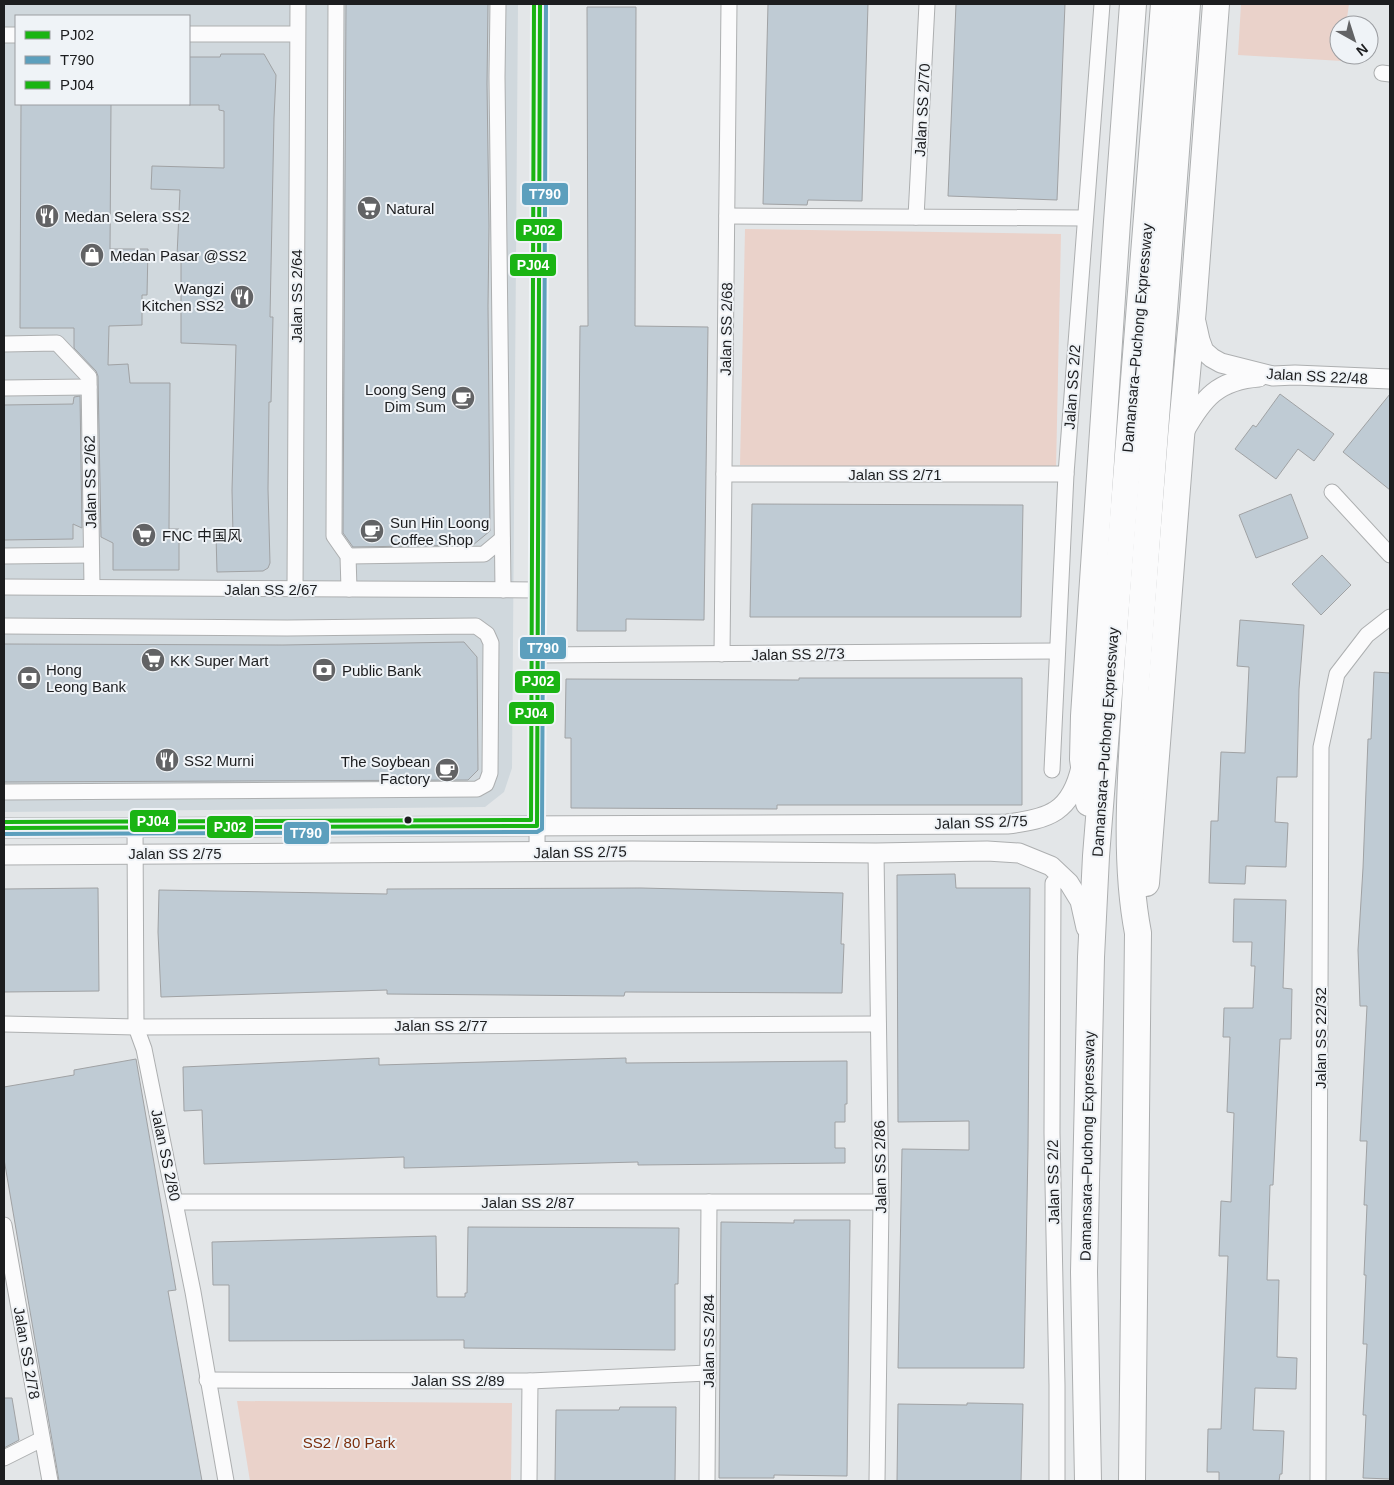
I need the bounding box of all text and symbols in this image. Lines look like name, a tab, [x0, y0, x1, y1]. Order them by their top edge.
legend	[15, 15, 190, 105]
north arrow	[1329, 15, 1379, 65]
text: PJ02	[60, 26, 94, 43]
text: N	[1353, 41, 1371, 60]
text: T790	[60, 51, 94, 68]
street label: Jalan SS 2/70	[911, 63, 933, 157]
text: PJ04	[60, 76, 94, 93]
line badge: T790	[521, 182, 569, 206]
text: T790	[529, 186, 561, 202]
supermarket icon: Natural	[356, 195, 382, 221]
place label: Natural	[386, 200, 434, 217]
restaurant icon: Medan Selera SS2	[34, 203, 60, 229]
place label: Medan Selera SS2	[64, 208, 190, 225]
line badge: PJ02	[515, 218, 563, 242]
text: PJ02	[523, 222, 556, 238]
street label: Damansara–Puchong Expressway	[1119, 222, 1156, 453]
shop icon: Medan Pasar @SS2	[79, 242, 105, 268]
place label: Medan Pasar @SS2	[110, 247, 247, 264]
street label: Jalan SS 2/64	[288, 249, 305, 343]
line badge: PJ04	[509, 253, 557, 277]
text: PJ04	[517, 257, 550, 273]
place label: Wangzi Kitchen SS2	[141, 280, 224, 314]
street label: Jalan SS 2/68	[717, 282, 735, 376]
restaurant icon: Wangzi Kitchen SS2	[229, 284, 255, 310]
street label: Jalan SS 2/2	[1061, 344, 1083, 430]
street label: Jalan SS 22/48	[1266, 365, 1368, 387]
place label: Loong Seng Dim Sum	[365, 381, 446, 415]
cafe icon: Loong Seng Dim Sum	[450, 385, 476, 411]
street label: Jalan SS 2/62	[81, 435, 99, 529]
street label: Jalan SS 2/71	[848, 466, 942, 483]
place label: Sun Hin Loong Coffee Shop	[390, 514, 489, 548]
cafe icon: Sun Hin Loong Coffee Shop	[359, 518, 385, 544]
supermarket icon: FNC 中国风	[131, 522, 157, 548]
place label: FNC 中国风	[162, 527, 242, 544]
street label: Jalan SS 2/67	[224, 581, 318, 598]
street label: Damansara–Puchong Expressway	[1088, 626, 1122, 857]
line badge: T790	[519, 636, 567, 660]
text: T790	[527, 640, 559, 656]
street label: Jalan SS 2/73	[751, 645, 845, 663]
supermarket icon: KK Super Mart	[140, 647, 166, 673]
place label: KK Super Mart	[170, 652, 269, 669]
bank icon: Public Bank	[311, 657, 337, 683]
place label: Hong Leong Bank	[46, 661, 127, 695]
place label: Public Bank	[342, 662, 422, 679]
bank icon: Hong Leong Bank	[16, 665, 42, 691]
line badge: PJ02	[514, 670, 561, 694]
text: PJ02	[522, 673, 555, 689]
line badge: PJ04	[508, 701, 555, 725]
text: PJ04	[515, 705, 548, 721]
restaurant icon: SS2 Murni	[154, 747, 180, 773]
place label: SS2 Murni	[184, 752, 254, 769]
place label: The Soybean Factory	[341, 753, 430, 787]
cafe icon: The Soybean Factory	[434, 757, 460, 783]
line badge: PJ04	[129, 809, 177, 833]
street label: Jalan SS 2/75	[934, 812, 1028, 832]
text: PJ04	[137, 813, 170, 829]
line badge: PJ02	[206, 815, 254, 839]
unlabelled marker	[403, 815, 413, 825]
text: PJ02	[214, 819, 247, 835]
line badge: T790	[283, 821, 330, 845]
text: T790	[290, 825, 322, 841]
street label: Jalan SS 2/75	[533, 843, 627, 861]
street label: Jalan SS 2/75	[128, 845, 222, 862]
street label: Jalan SS 22/32	[1312, 987, 1329, 1089]
street label: Jalan SS 2/77	[394, 1017, 488, 1034]
street label: Damansara–Puchong Expressway	[1076, 1030, 1098, 1261]
street label: Jalan SS 2/80	[148, 1108, 184, 1202]
street label: Jalan SS 2/86	[871, 1120, 889, 1214]
street label: Jalan SS 2/2	[1044, 1139, 1062, 1225]
street label: Jalan SS 2/87	[481, 1194, 575, 1211]
street label: Jalan SS 2/84	[700, 1294, 717, 1388]
street label: Jalan SS 2/78	[11, 1306, 43, 1400]
street label: Jalan SS 2/89	[411, 1372, 505, 1389]
park label: SS2 / 80 Park	[303, 1434, 396, 1451]

